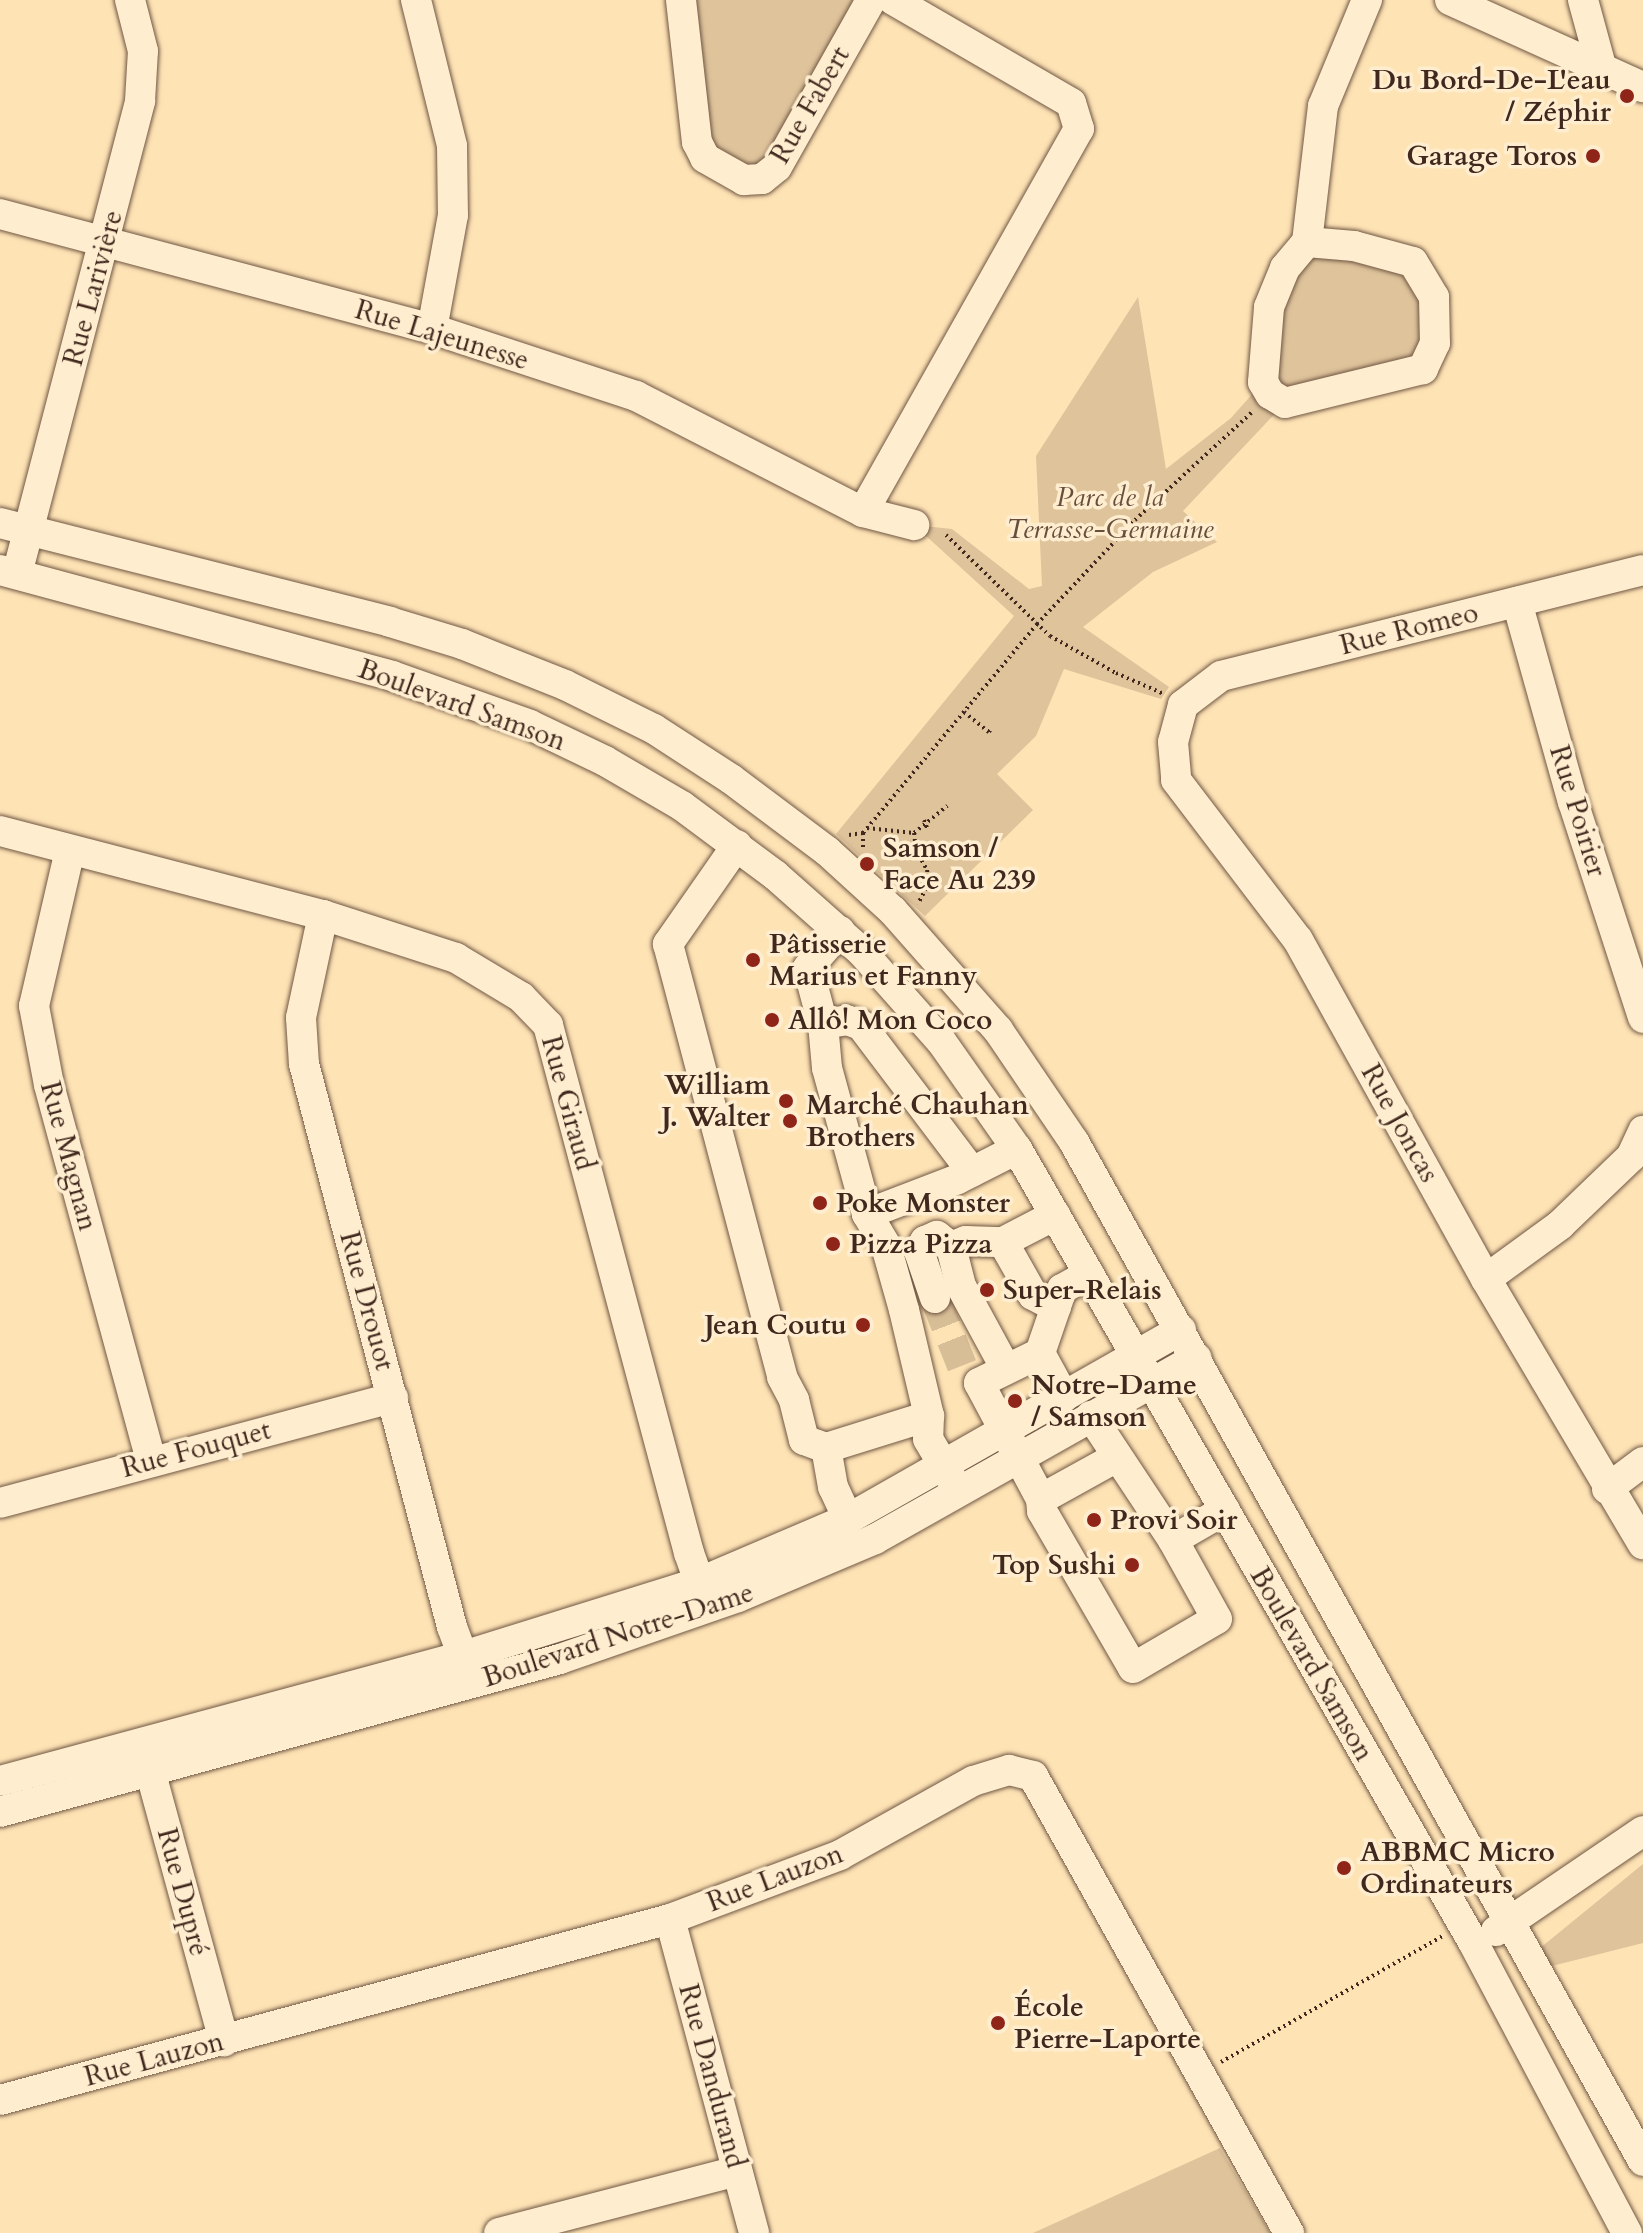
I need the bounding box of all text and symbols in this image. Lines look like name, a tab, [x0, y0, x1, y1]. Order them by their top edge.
street label: Rue Fabert	[763, 40, 857, 170]
place label: Du Bord-De-L'eau / Zéphir	[1372, 63, 1611, 129]
marker: Du Bord-De-L'eau / Zéphir	[1618, 87, 1636, 105]
place label: Garage Toros	[1406, 139, 1577, 173]
marker: Garage Toros	[1584, 147, 1602, 165]
street label: Rue Larivière	[56, 206, 130, 370]
street label: Rue Lajeunesse	[351, 293, 533, 377]
park label: Parc de la Terrasse-Germaine	[1006, 480, 1214, 546]
street label: Rue Romeo	[1336, 596, 1482, 662]
street label: Boulevard Samson	[354, 652, 570, 758]
street label: Rue Poirier	[1542, 741, 1614, 881]
place label: Samson / Face Au 239	[883, 831, 1035, 897]
marker: Samson / Face Au 239	[858, 855, 876, 873]
place label: Pâtisserie Marius et Fanny	[769, 927, 977, 993]
marker: Pâtisserie Marius et Fanny	[744, 951, 762, 969]
place label: Allô! Mon Coco	[788, 1003, 992, 1037]
marker: Allô! Mon Coco	[763, 1011, 781, 1029]
street label: Rue Giraud	[534, 1032, 602, 1174]
street label: Rue Joncas	[1354, 1058, 1446, 1188]
place label: William J. Walter	[661, 1068, 770, 1134]
street label: Rue Magnan	[33, 1078, 105, 1234]
place label: Marché Chauhan Brothers	[806, 1088, 1029, 1154]
marker: William J. Walter	[777, 1092, 795, 1110]
marker: Marché Chauhan Brothers	[781, 1112, 799, 1130]
place label: Poke Monster	[836, 1186, 1010, 1220]
marker: Poke Monster	[811, 1194, 829, 1212]
place label: Pizza Pizza	[849, 1227, 992, 1261]
street label: Rue Drouot	[332, 1228, 402, 1374]
marker: Pizza Pizza	[824, 1235, 842, 1253]
place label: Super-Relais	[1003, 1273, 1162, 1307]
marker: Super-Relais	[978, 1281, 996, 1299]
place label: Jean Coutu	[704, 1308, 847, 1342]
marker: Jean Coutu	[854, 1316, 872, 1334]
place label: Notre-Dame / Samson	[1031, 1368, 1197, 1434]
marker: Notre-Dame / Samson	[1006, 1392, 1024, 1410]
street label: Rue Fouquet	[118, 1413, 274, 1485]
place label: Provi Soir	[1110, 1503, 1237, 1537]
marker: Provi Soir	[1085, 1511, 1103, 1529]
place label: Top Sushi	[992, 1548, 1116, 1582]
marker: Top Sushi	[1123, 1556, 1141, 1574]
street label: Boulevard Samson	[1243, 1561, 1381, 1767]
street label: Boulevard Notre-Dame	[478, 1575, 758, 1695]
street label: Rue Dupré	[150, 1824, 216, 1960]
place label: ABBMC Micro Ordinateurs	[1360, 1835, 1555, 1901]
street label: Rue Lauzon	[702, 1837, 848, 1919]
marker: ABBMC Micro Ordinateurs	[1335, 1859, 1353, 1877]
street label: Rue Dandurand	[671, 1980, 753, 2172]
place label: École Pierre-Laporte	[1014, 1990, 1201, 2056]
marker: École Pierre-Laporte	[989, 2014, 1007, 2032]
street label: Rue Lauzon	[81, 2024, 227, 2094]

